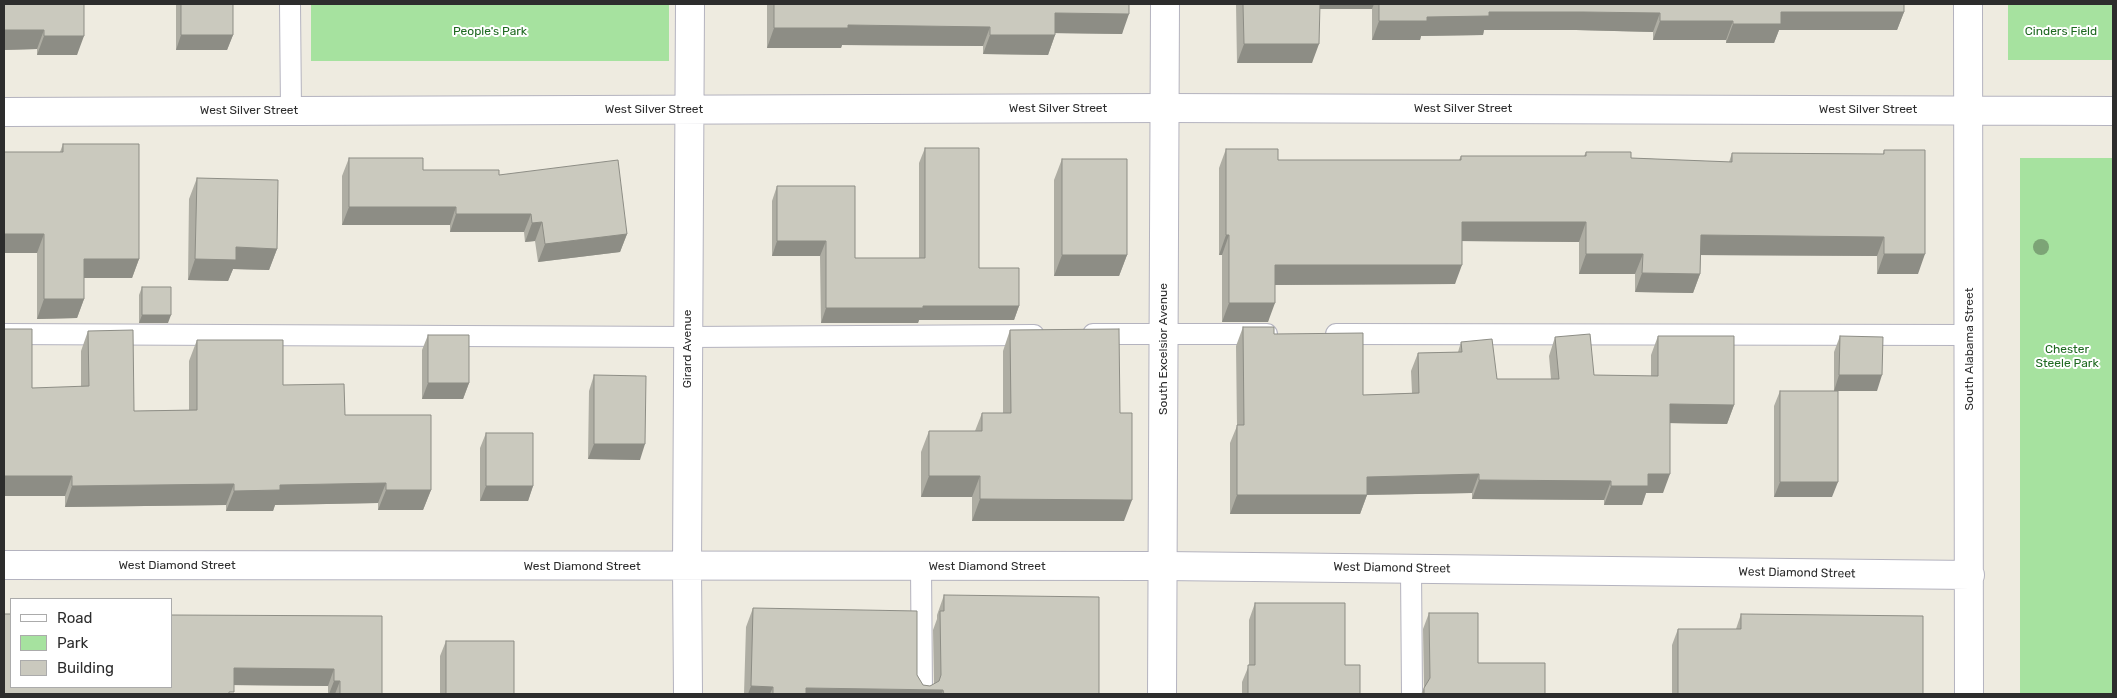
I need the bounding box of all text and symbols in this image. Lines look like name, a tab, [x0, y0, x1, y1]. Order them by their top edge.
park label: People's Park	[453, 25, 527, 39]
park label: Cinders Field	[2025, 25, 2097, 39]
street label: West Silver Street	[1009, 102, 1107, 116]
street label: West Silver Street	[1414, 102, 1512, 116]
street label: West Silver Street	[605, 103, 703, 117]
street label: West Silver Street	[1819, 103, 1917, 117]
street label: West Silver Street	[200, 104, 298, 118]
street label: South Excelsior Avenue	[1157, 283, 1171, 415]
street label: South Alabama Street	[1963, 288, 1977, 410]
street label: Girard Avenue	[681, 310, 695, 388]
park label: Chester Steele Park	[2035, 343, 2099, 371]
street label: West Diamond Street	[118, 559, 236, 573]
street label: West Diamond Street	[523, 560, 641, 574]
street label: West Diamond Street	[928, 560, 1046, 574]
street label: West Diamond Street	[1333, 560, 1451, 576]
street label: West Diamond Street	[1738, 565, 1856, 581]
legend	[10, 598, 172, 688]
text: Road	[57, 609, 93, 627]
text: Park	[57, 634, 88, 652]
text: Building	[57, 659, 114, 677]

